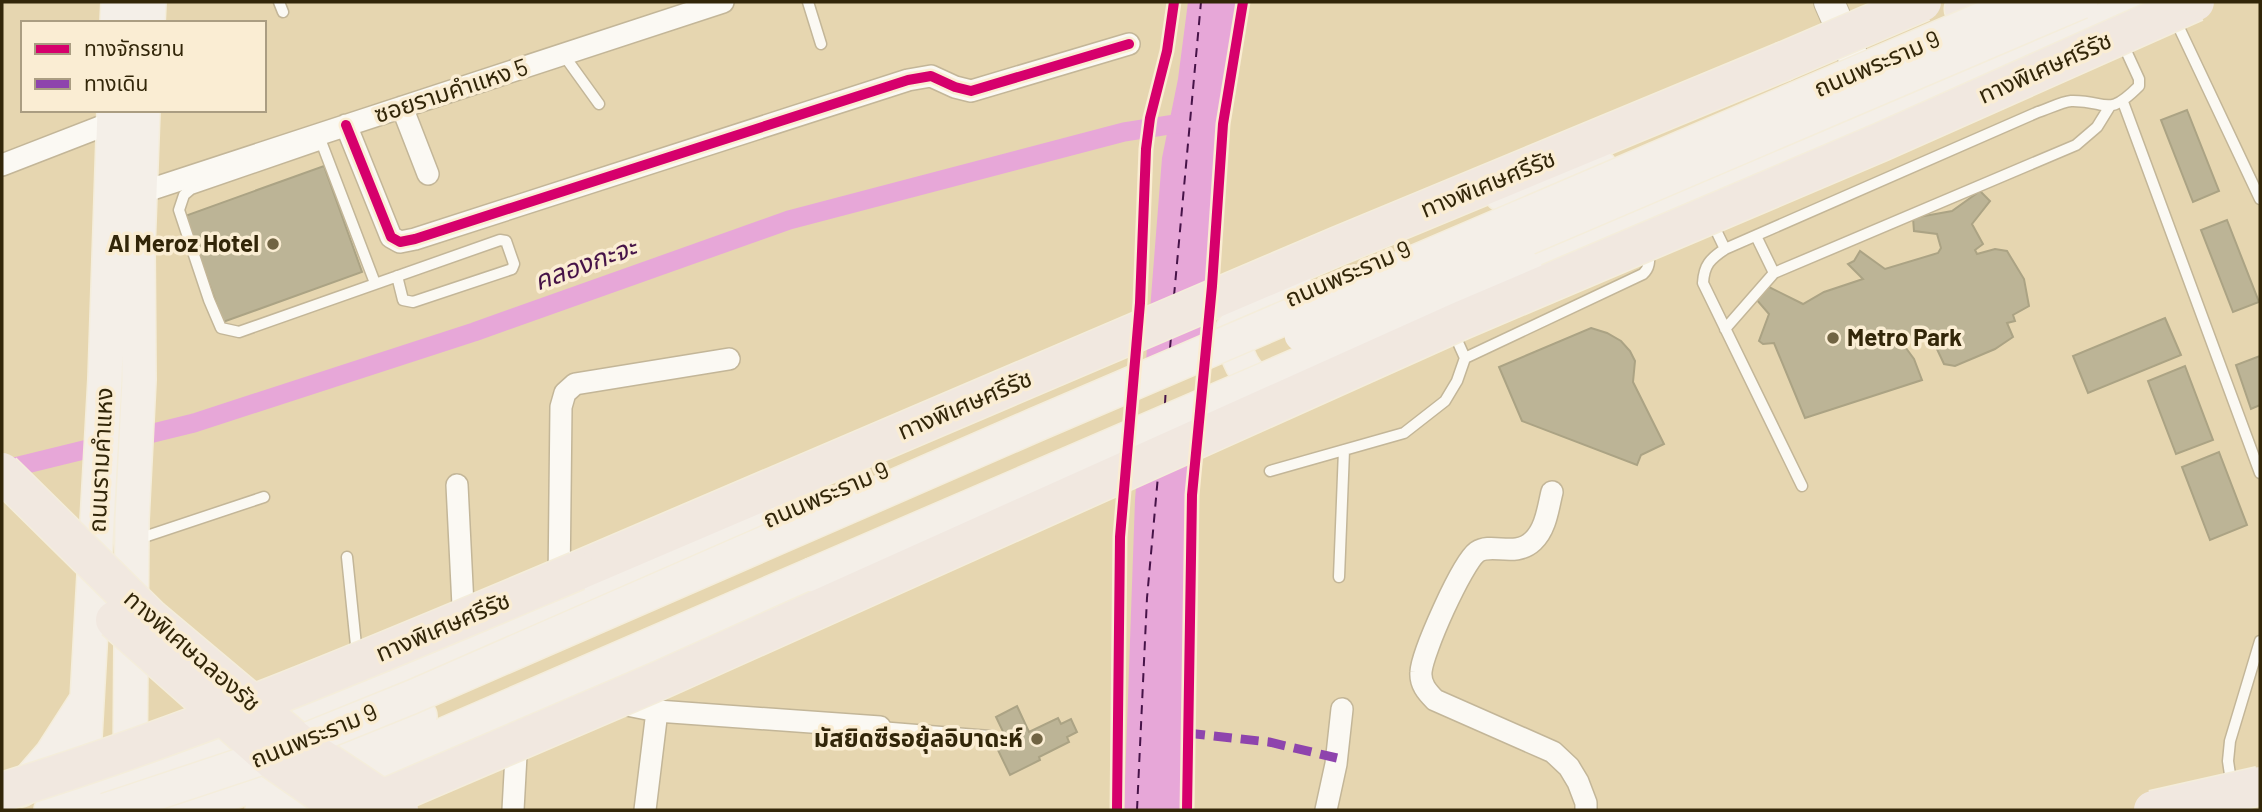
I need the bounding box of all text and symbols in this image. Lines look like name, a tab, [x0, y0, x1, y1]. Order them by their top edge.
legend	[21, 21, 266, 112]
street label: ถนนพระราม 9	[1809, 23, 1944, 102]
street label: ทางพิเศษศรีรัช	[1973, 24, 2116, 109]
text: ทางจักรยาน	[84, 35, 185, 60]
street label: ซอยรามคำแหง 5	[370, 51, 531, 128]
text: ทางเดิน	[84, 70, 148, 95]
street label: ทางพิเศษศรีรัช	[1416, 142, 1559, 223]
place label: Al Meroz Hotel	[108, 228, 259, 257]
water label: คลองกะจะ	[529, 229, 642, 295]
street label: ถนนพระราม 9	[1280, 233, 1415, 312]
marker: Al Meroz Hotel	[265, 236, 281, 252]
place label: Metro Park	[1847, 322, 1962, 351]
marker: Metro Park	[1825, 330, 1841, 346]
street label: ทางพิเศษศรีรัช	[893, 362, 1036, 445]
street label: ถนนรามคำแหง	[81, 387, 118, 533]
street label: ถนนพระราม 9	[758, 454, 893, 533]
street label: ทางพิเศษฉลองรัช	[119, 583, 267, 717]
street label: ทางพิเศษศรีรัช	[371, 584, 514, 667]
street label: ถนนพระราม 9	[246, 696, 381, 773]
place label: มัสยิดซีรอยุ้ลอิบาดะห์	[814, 723, 1023, 754]
marker: มัสยิดซีรอยุ้ลอิบาดะห์	[1029, 731, 1045, 747]

